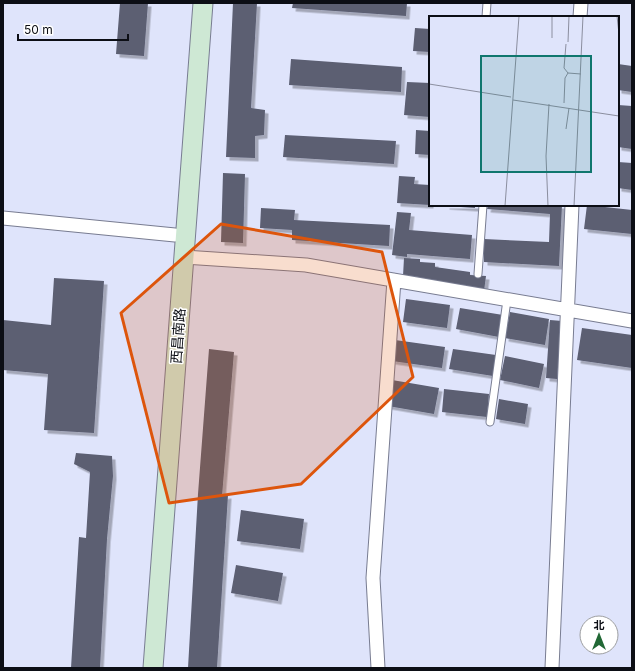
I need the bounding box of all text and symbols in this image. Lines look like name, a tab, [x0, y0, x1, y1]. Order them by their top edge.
scale bar	[18, 16, 128, 42]
inset map	[429, 16, 619, 206]
text: 50 m	[24, 22, 53, 37]
street label: 西昌南路	[167, 307, 188, 364]
north arrow	[579, 615, 619, 655]
text: 北	[594, 618, 605, 632]

